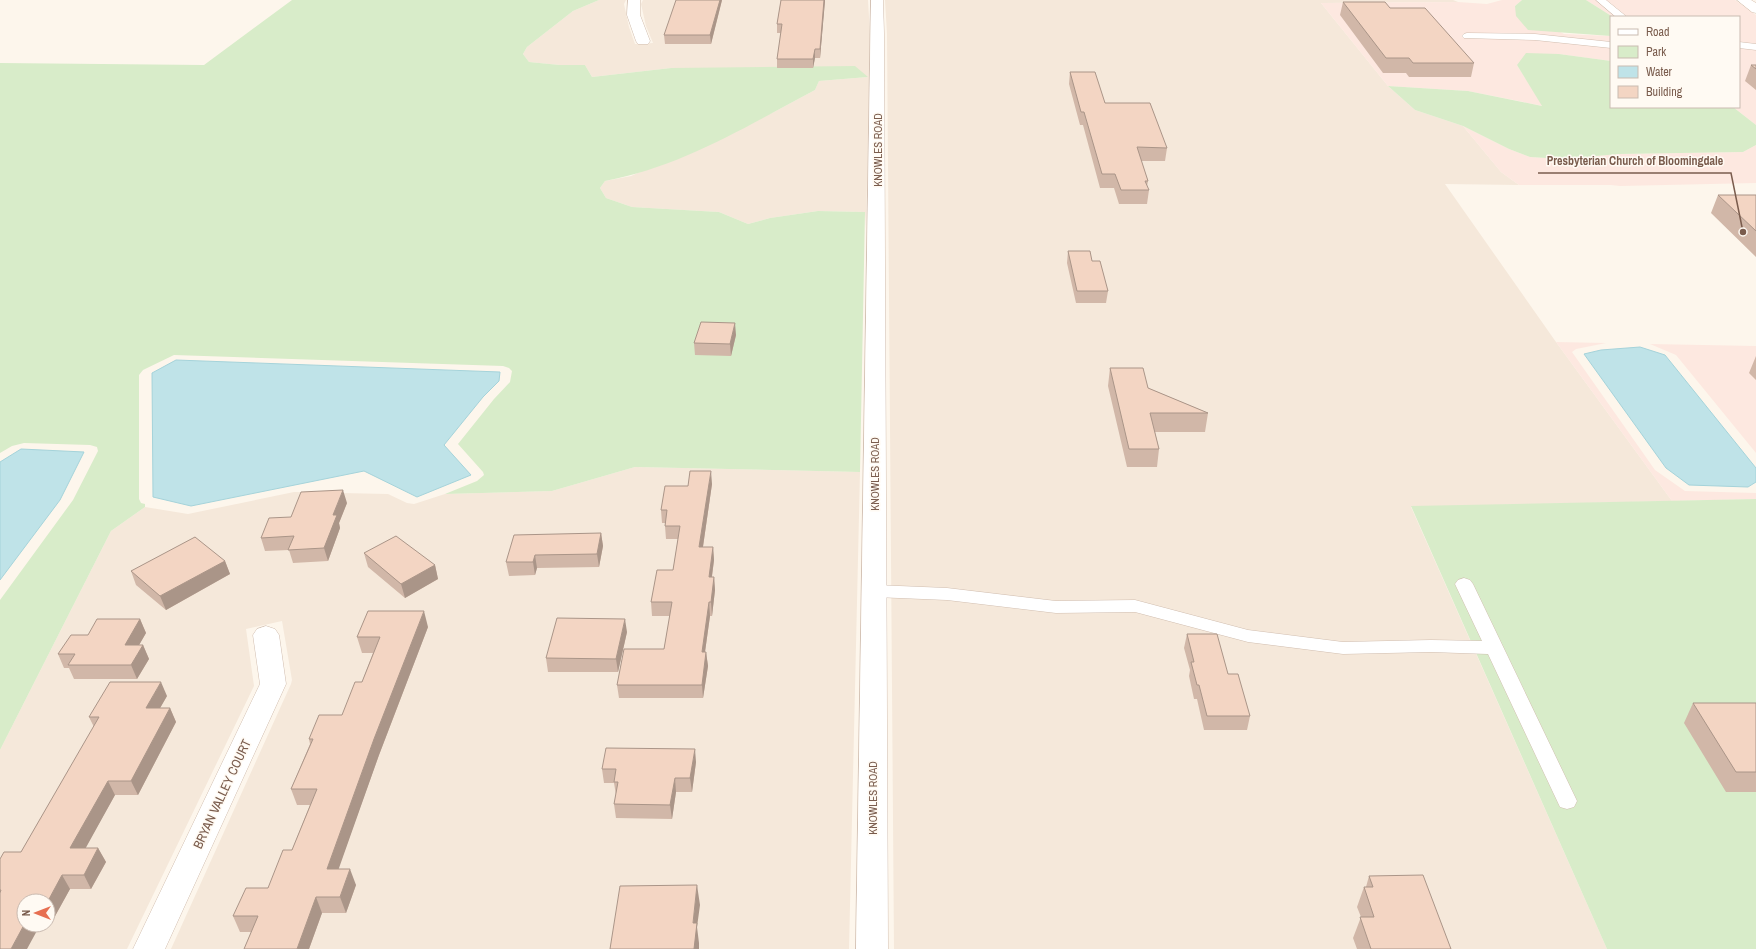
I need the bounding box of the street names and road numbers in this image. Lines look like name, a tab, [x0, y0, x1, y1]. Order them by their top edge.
street label: KNOWLES ROAD	[871, 113, 885, 187]
street label: KNOWLES ROAD	[868, 437, 882, 511]
street label: BRYAN VALLEY COURT	[189, 736, 255, 851]
street label: KNOWLES ROAD	[866, 761, 880, 835]

